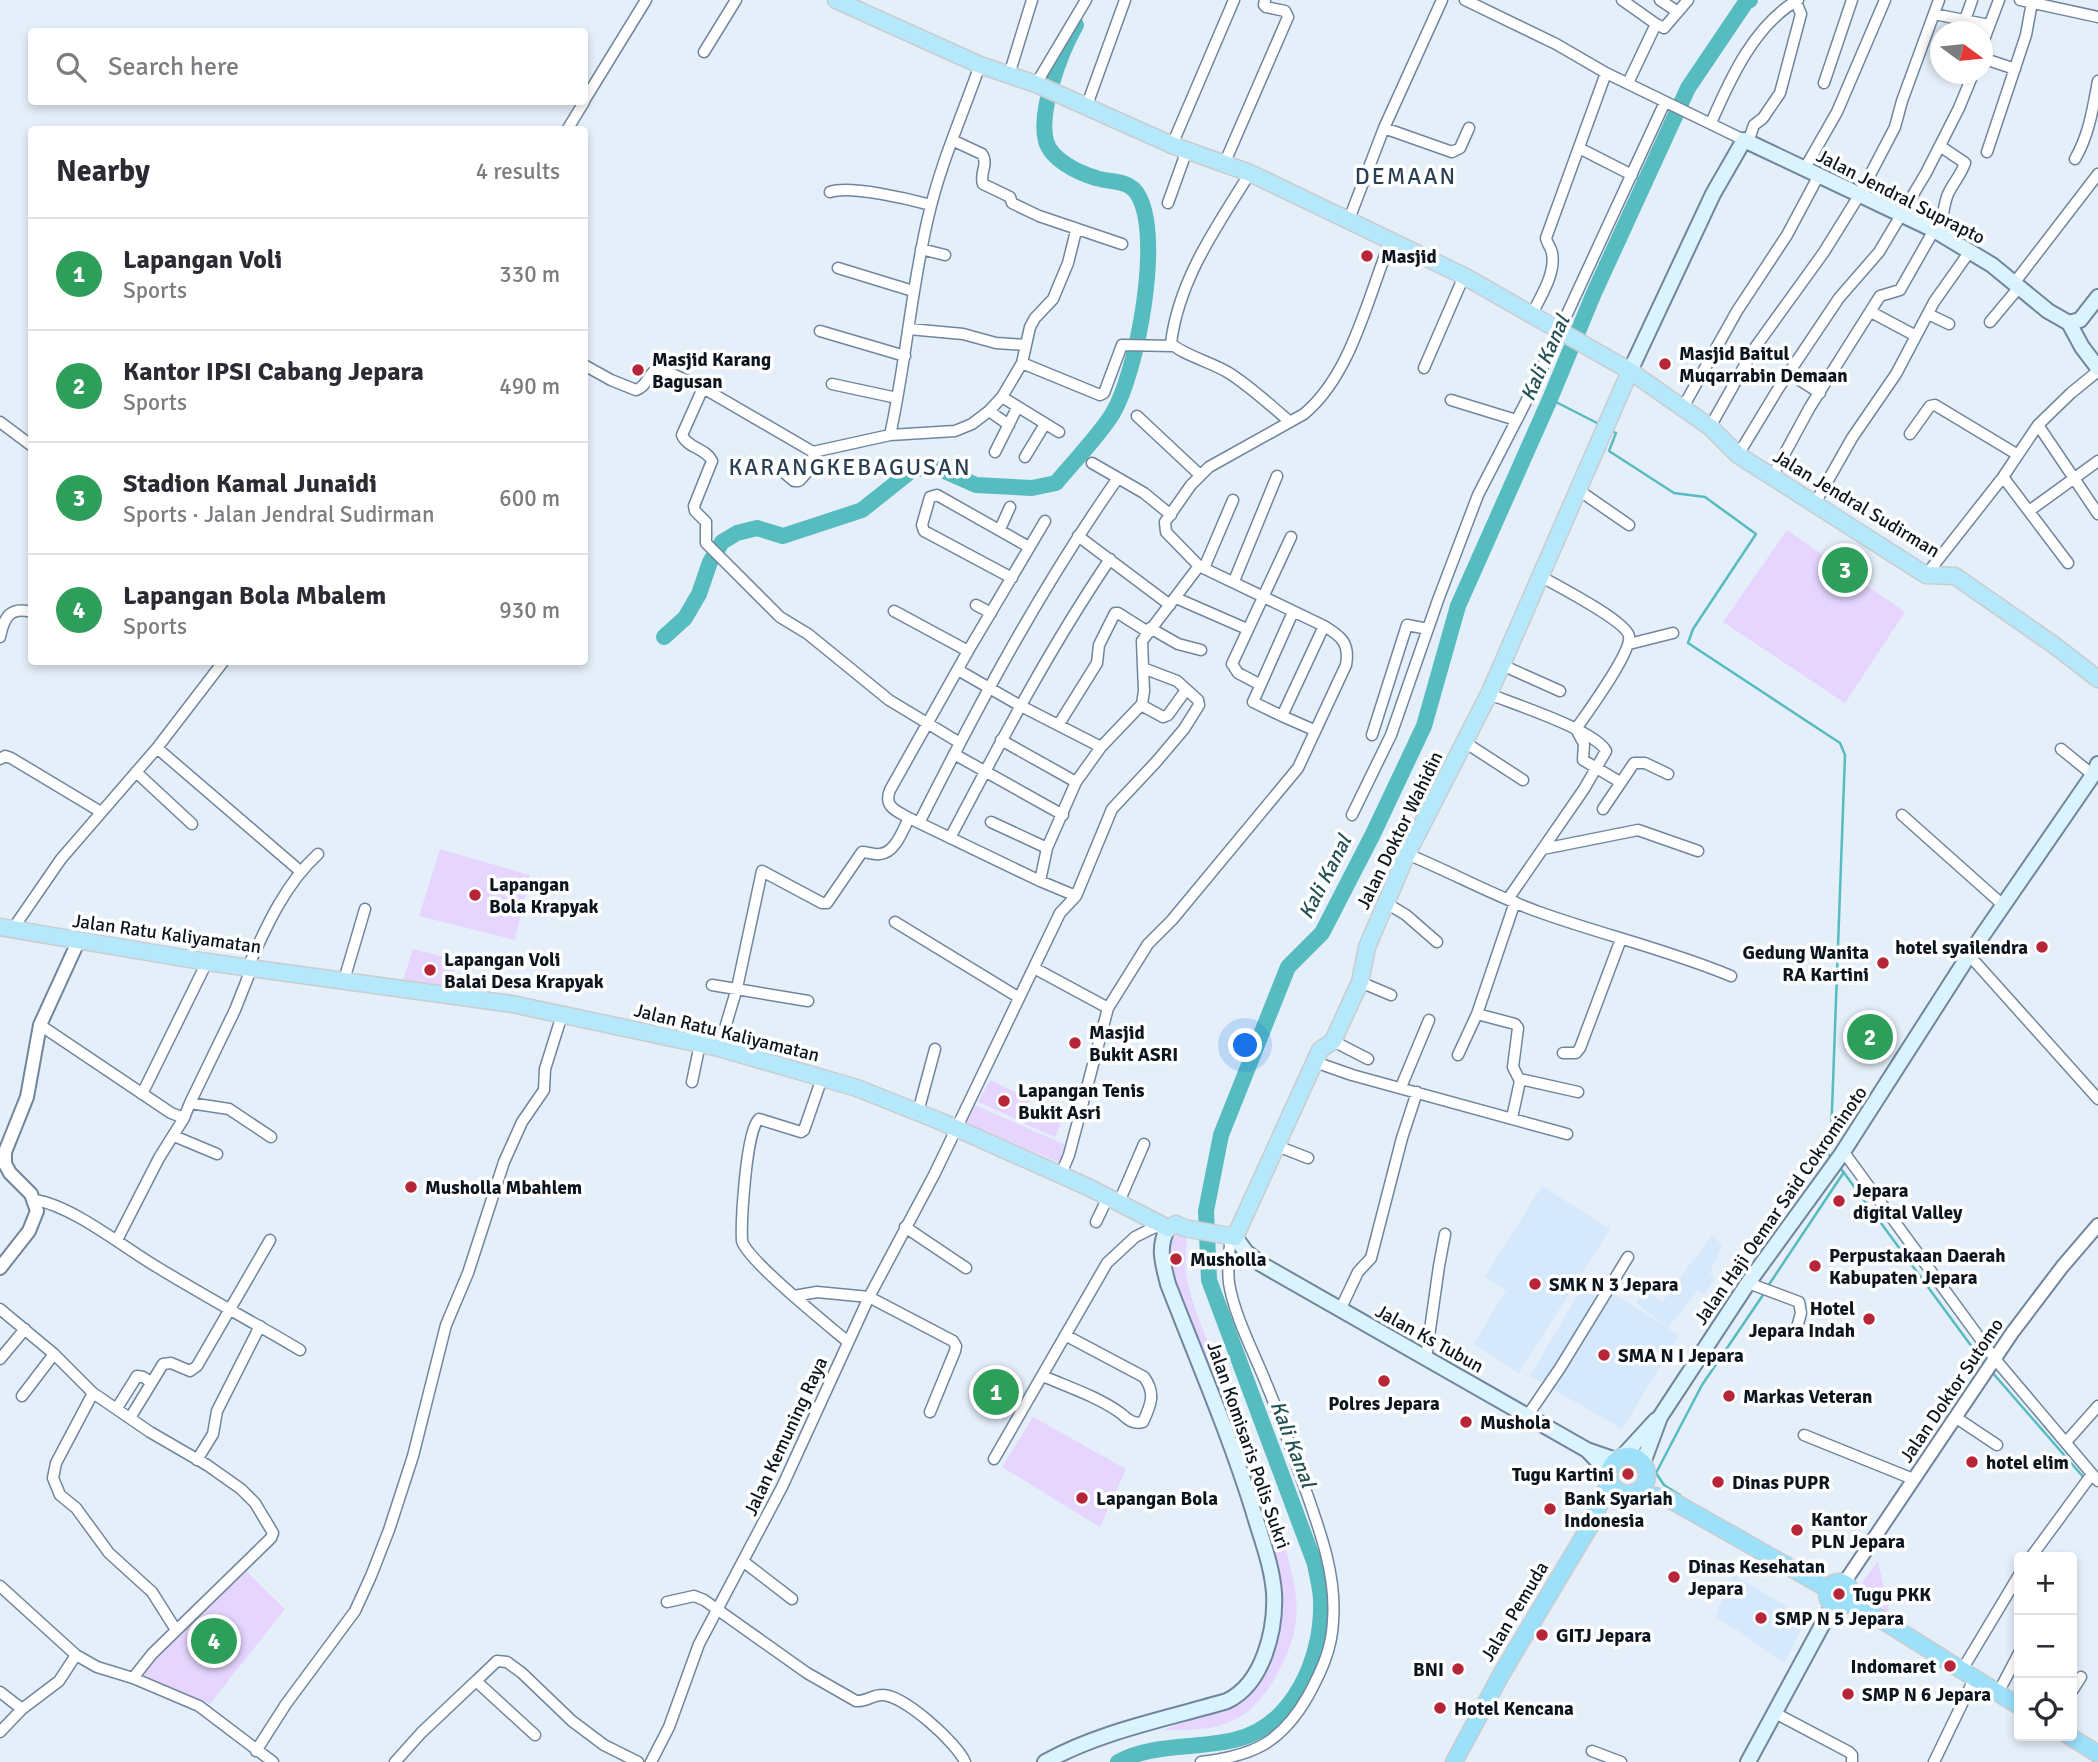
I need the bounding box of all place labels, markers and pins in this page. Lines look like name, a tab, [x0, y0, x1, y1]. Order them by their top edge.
place label: Masjid	[1381, 245, 1437, 269]
marker: Masjid	[1359, 248, 1375, 264]
place label: Masjid Baitul Muqarrabin Demaan	[1679, 342, 1848, 388]
place label: Masjid Karang Bagusan	[652, 348, 771, 394]
marker: Masjid Baitul Muqarrabin Demaan	[1657, 356, 1673, 372]
marker: Masjid Karang Bagusan	[630, 362, 646, 378]
pin: 3	[1822, 544, 1868, 596]
place label: Lapangan Bola Krapyak	[489, 873, 599, 919]
marker: Lapangan Bola Krapyak	[467, 887, 483, 903]
place label: hotel syailendra	[1895, 936, 2028, 960]
marker: hotel syailendra	[2034, 939, 2050, 955]
place label: Gedung Wanita RA Kartini	[1743, 941, 1869, 987]
place label: Lapangan Voli Balai Desa Krapyak	[444, 948, 604, 994]
marker: Gedung Wanita RA Kartini	[1875, 955, 1891, 971]
marker: Lapangan Voli Balai Desa Krapyak	[422, 962, 438, 978]
pin: 2	[1847, 1011, 1893, 1063]
place label: Masjid Bukit ASRI	[1089, 1021, 1178, 1067]
marker: Masjid Bukit ASRI	[1067, 1035, 1083, 1051]
place label: Lapangan Tenis Bukit Asri	[1018, 1079, 1144, 1125]
marker: Lapangan Tenis Bukit Asri	[996, 1093, 1012, 1109]
place label: Musholla Mbahlem	[425, 1176, 582, 1200]
marker: Musholla Mbahlem	[403, 1179, 419, 1195]
place label: Jepara digital Valley	[1853, 1179, 1963, 1225]
marker: Jepara digital Valley	[1831, 1193, 1847, 1209]
place label: Perpustakaan Daerah Kabupaten Jepara	[1829, 1244, 2006, 1290]
place label: Musholla	[1190, 1248, 1267, 1272]
marker: Musholla	[1168, 1251, 1184, 1267]
marker: Perpustakaan Daerah Kabupaten Jepara	[1807, 1258, 1823, 1274]
place label: SMK N 3 Jepara	[1549, 1273, 1679, 1297]
marker: SMK N 3 Jepara	[1527, 1276, 1543, 1292]
place label: Hotel Jepara Indah	[1749, 1297, 1855, 1343]
marker: Hotel Jepara Indah	[1861, 1311, 1877, 1327]
place label: SMA N I Jepara	[1618, 1344, 1744, 1368]
marker: SMA N I Jepara	[1596, 1347, 1612, 1363]
pin: 1	[973, 1366, 1019, 1418]
marker: Polres Jepara	[1376, 1373, 1392, 1389]
place label: Markas Veteran	[1743, 1385, 1872, 1409]
marker: Markas Veteran	[1721, 1388, 1737, 1404]
place label: Polres Jepara	[1328, 1392, 1440, 1416]
place label: Mushola	[1480, 1411, 1551, 1435]
marker: Mushola	[1458, 1414, 1474, 1430]
place label: hotel elim	[1986, 1451, 2069, 1475]
marker: hotel elim	[1964, 1454, 1980, 1470]
place label: Tugu Kartini	[1512, 1463, 1614, 1487]
marker: Tugu Kartini	[1620, 1466, 1636, 1482]
place label: Dinas PUPR	[1732, 1471, 1830, 1495]
marker: Dinas PUPR	[1710, 1474, 1726, 1490]
place label: Lapangan Bola	[1096, 1487, 1218, 1511]
place label: Bank Syariah Indonesia	[1564, 1487, 1673, 1533]
marker: Lapangan Bola	[1074, 1490, 1090, 1506]
marker: Bank Syariah Indonesia	[1542, 1501, 1558, 1517]
place label: Kantor PLN Jepara	[1811, 1508, 1905, 1554]
marker: Kantor PLN Jepara	[1789, 1522, 1805, 1538]
place label: Dinas Kesehatan Jepara	[1688, 1555, 1825, 1601]
marker: Dinas Kesehatan Jepara	[1666, 1569, 1682, 1585]
place label: Tugu PKK	[1853, 1583, 1931, 1607]
marker: Tugu PKK	[1831, 1586, 1847, 1602]
place label: SMP N 5 Jepara	[1775, 1607, 1904, 1631]
marker: SMP N 5 Jepara	[1753, 1610, 1769, 1626]
pin: 4	[191, 1615, 237, 1667]
place label: GITJ Jepara	[1556, 1624, 1652, 1648]
marker: GITJ Jepara	[1534, 1627, 1550, 1643]
place label: Indomaret	[1851, 1655, 1936, 1679]
place label: BNI	[1413, 1658, 1444, 1682]
marker: Indomaret	[1942, 1658, 1958, 1674]
marker: BNI	[1450, 1661, 1466, 1677]
place label: SMP N 6 Jepara	[1862, 1683, 1991, 1707]
marker: SMP N 6 Jepara	[1840, 1686, 1856, 1702]
place label: Hotel Kencana	[1454, 1697, 1574, 1721]
marker: Hotel Kencana	[1432, 1700, 1448, 1716]

